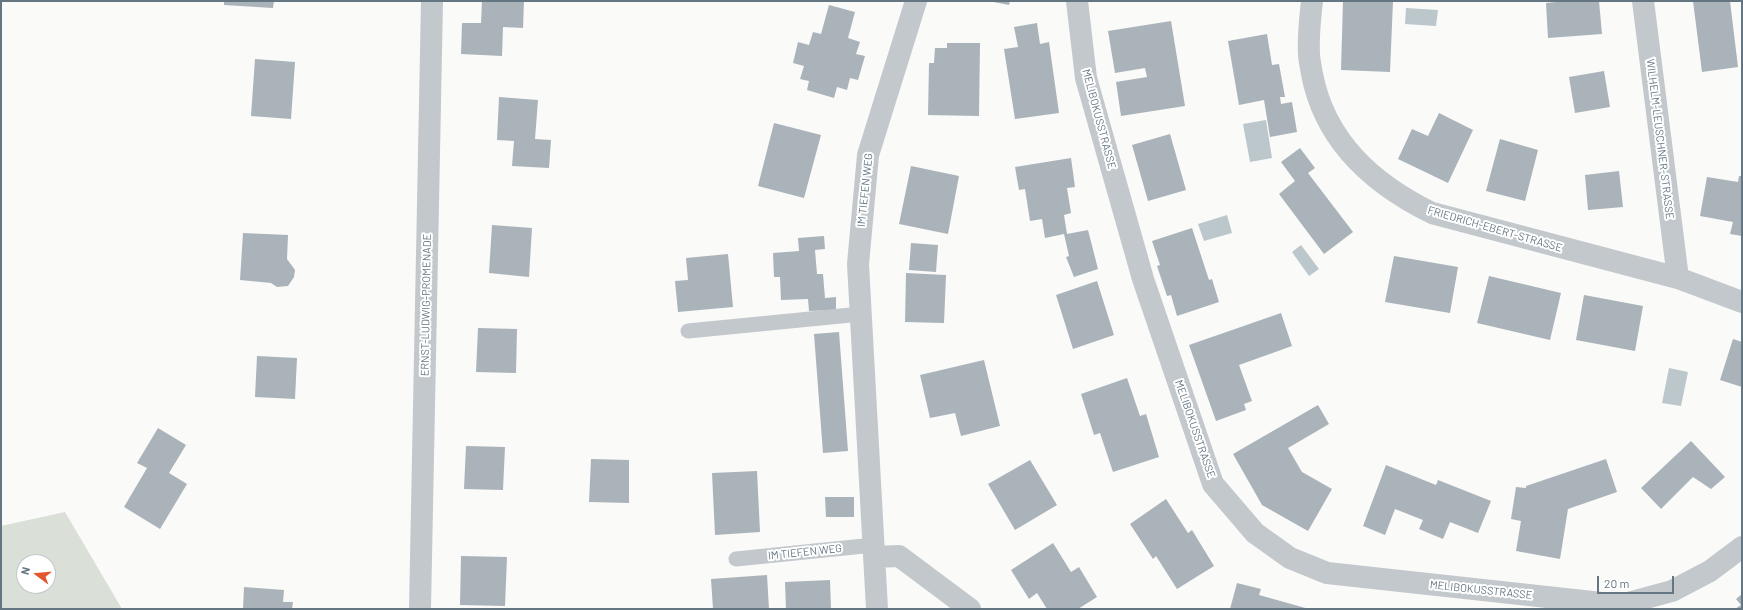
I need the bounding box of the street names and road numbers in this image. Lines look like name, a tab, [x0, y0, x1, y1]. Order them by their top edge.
street label: WILHELM-LEUSCHNER-STRASSE	[1644, 58, 1676, 220]
street label: MELIBOKUSSTRASSE	[1079, 68, 1119, 170]
street label: IM TIEFEN WEG	[855, 152, 875, 228]
street label: FRIEDRICH-EBERT-STRASSE	[1426, 203, 1564, 255]
street label: ERNST-LUDWIG-PROMENADE	[418, 234, 434, 376]
street label: MELIBOKUSSTRASSE	[1172, 378, 1218, 480]
street label: IM TIEFEN WEG	[767, 542, 843, 562]
street label: MELIBOKUSSTRASSE	[1429, 578, 1533, 602]

